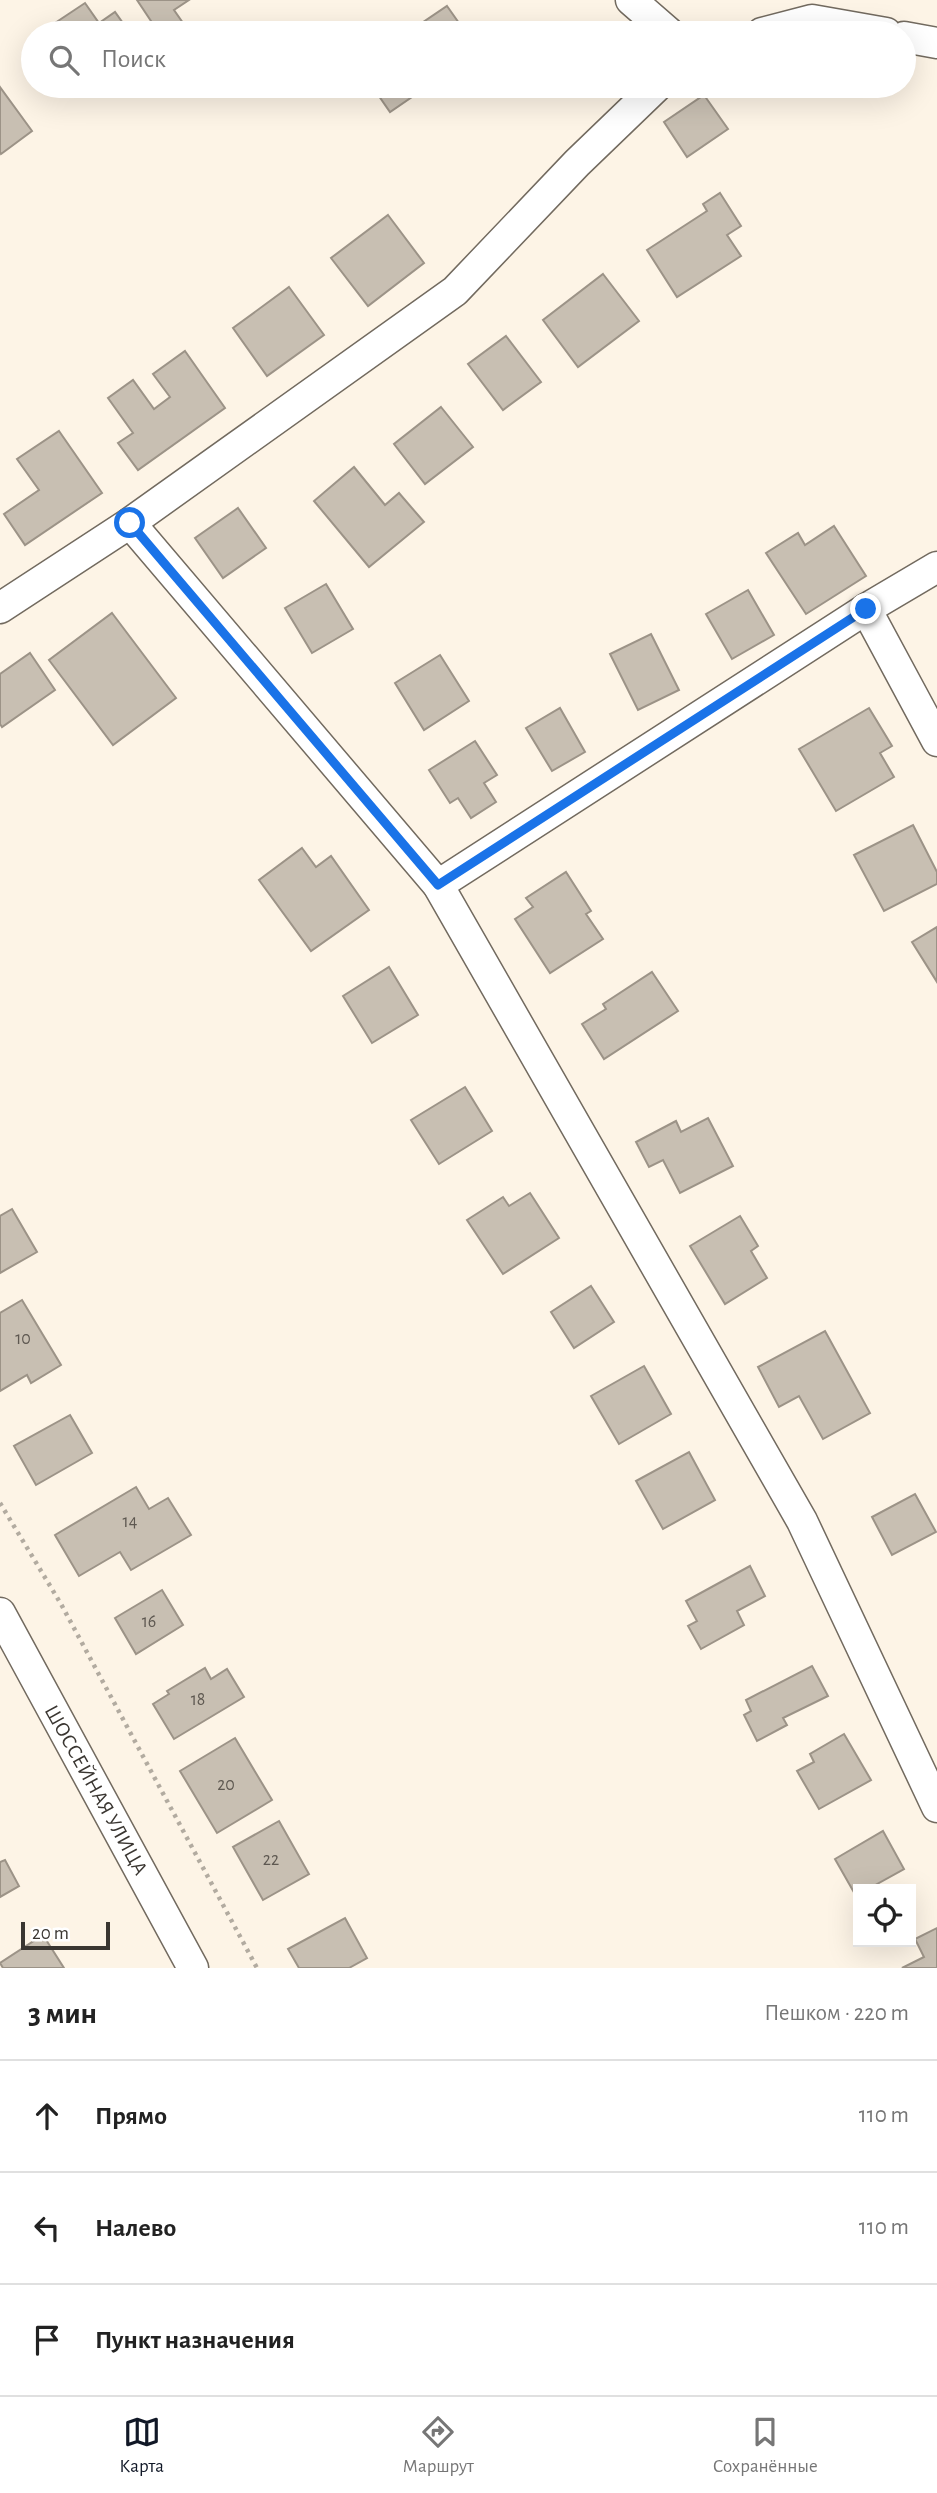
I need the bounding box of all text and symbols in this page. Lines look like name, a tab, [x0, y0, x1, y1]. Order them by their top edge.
search box	[21, 21, 916, 98]
icon: search	[45, 41, 83, 79]
text: Поиск	[101, 46, 166, 72]
route start	[114, 507, 145, 538]
route end	[850, 593, 881, 624]
house number: 10	[15, 1330, 31, 1348]
house number: 14	[123, 1513, 138, 1531]
house number: 16	[142, 1613, 156, 1631]
house number: 18	[191, 1691, 205, 1709]
street label: ШОССЕЙНАЯ УЛИЦА	[41, 1701, 152, 1878]
house number: 20	[217, 1776, 235, 1794]
house number: 22	[263, 1851, 279, 1869]
map controls	[853, 1884, 916, 1947]
button: locate	[853, 1884, 916, 1947]
scale bar	[21, 1919, 110, 1951]
text: 20 m	[32, 1924, 69, 1943]
text: 3 мин	[28, 1999, 97, 2029]
text: Пешком · 220 m	[764, 2002, 909, 2025]
icon: ahead	[28, 2097, 66, 2135]
text: Прямо	[95, 2103, 167, 2129]
text: 110 m	[859, 2104, 909, 2127]
icon: left	[28, 2209, 66, 2247]
text: Налево	[95, 2215, 176, 2241]
text: 110 m	[859, 2216, 909, 2239]
icon: arrive	[28, 2321, 66, 2359]
text: Пункт назначения	[95, 2327, 295, 2353]
tab: Карта	[119, 2413, 164, 2478]
tab: Маршрут	[403, 2413, 474, 2478]
tab: Сохранённые	[713, 2413, 818, 2478]

